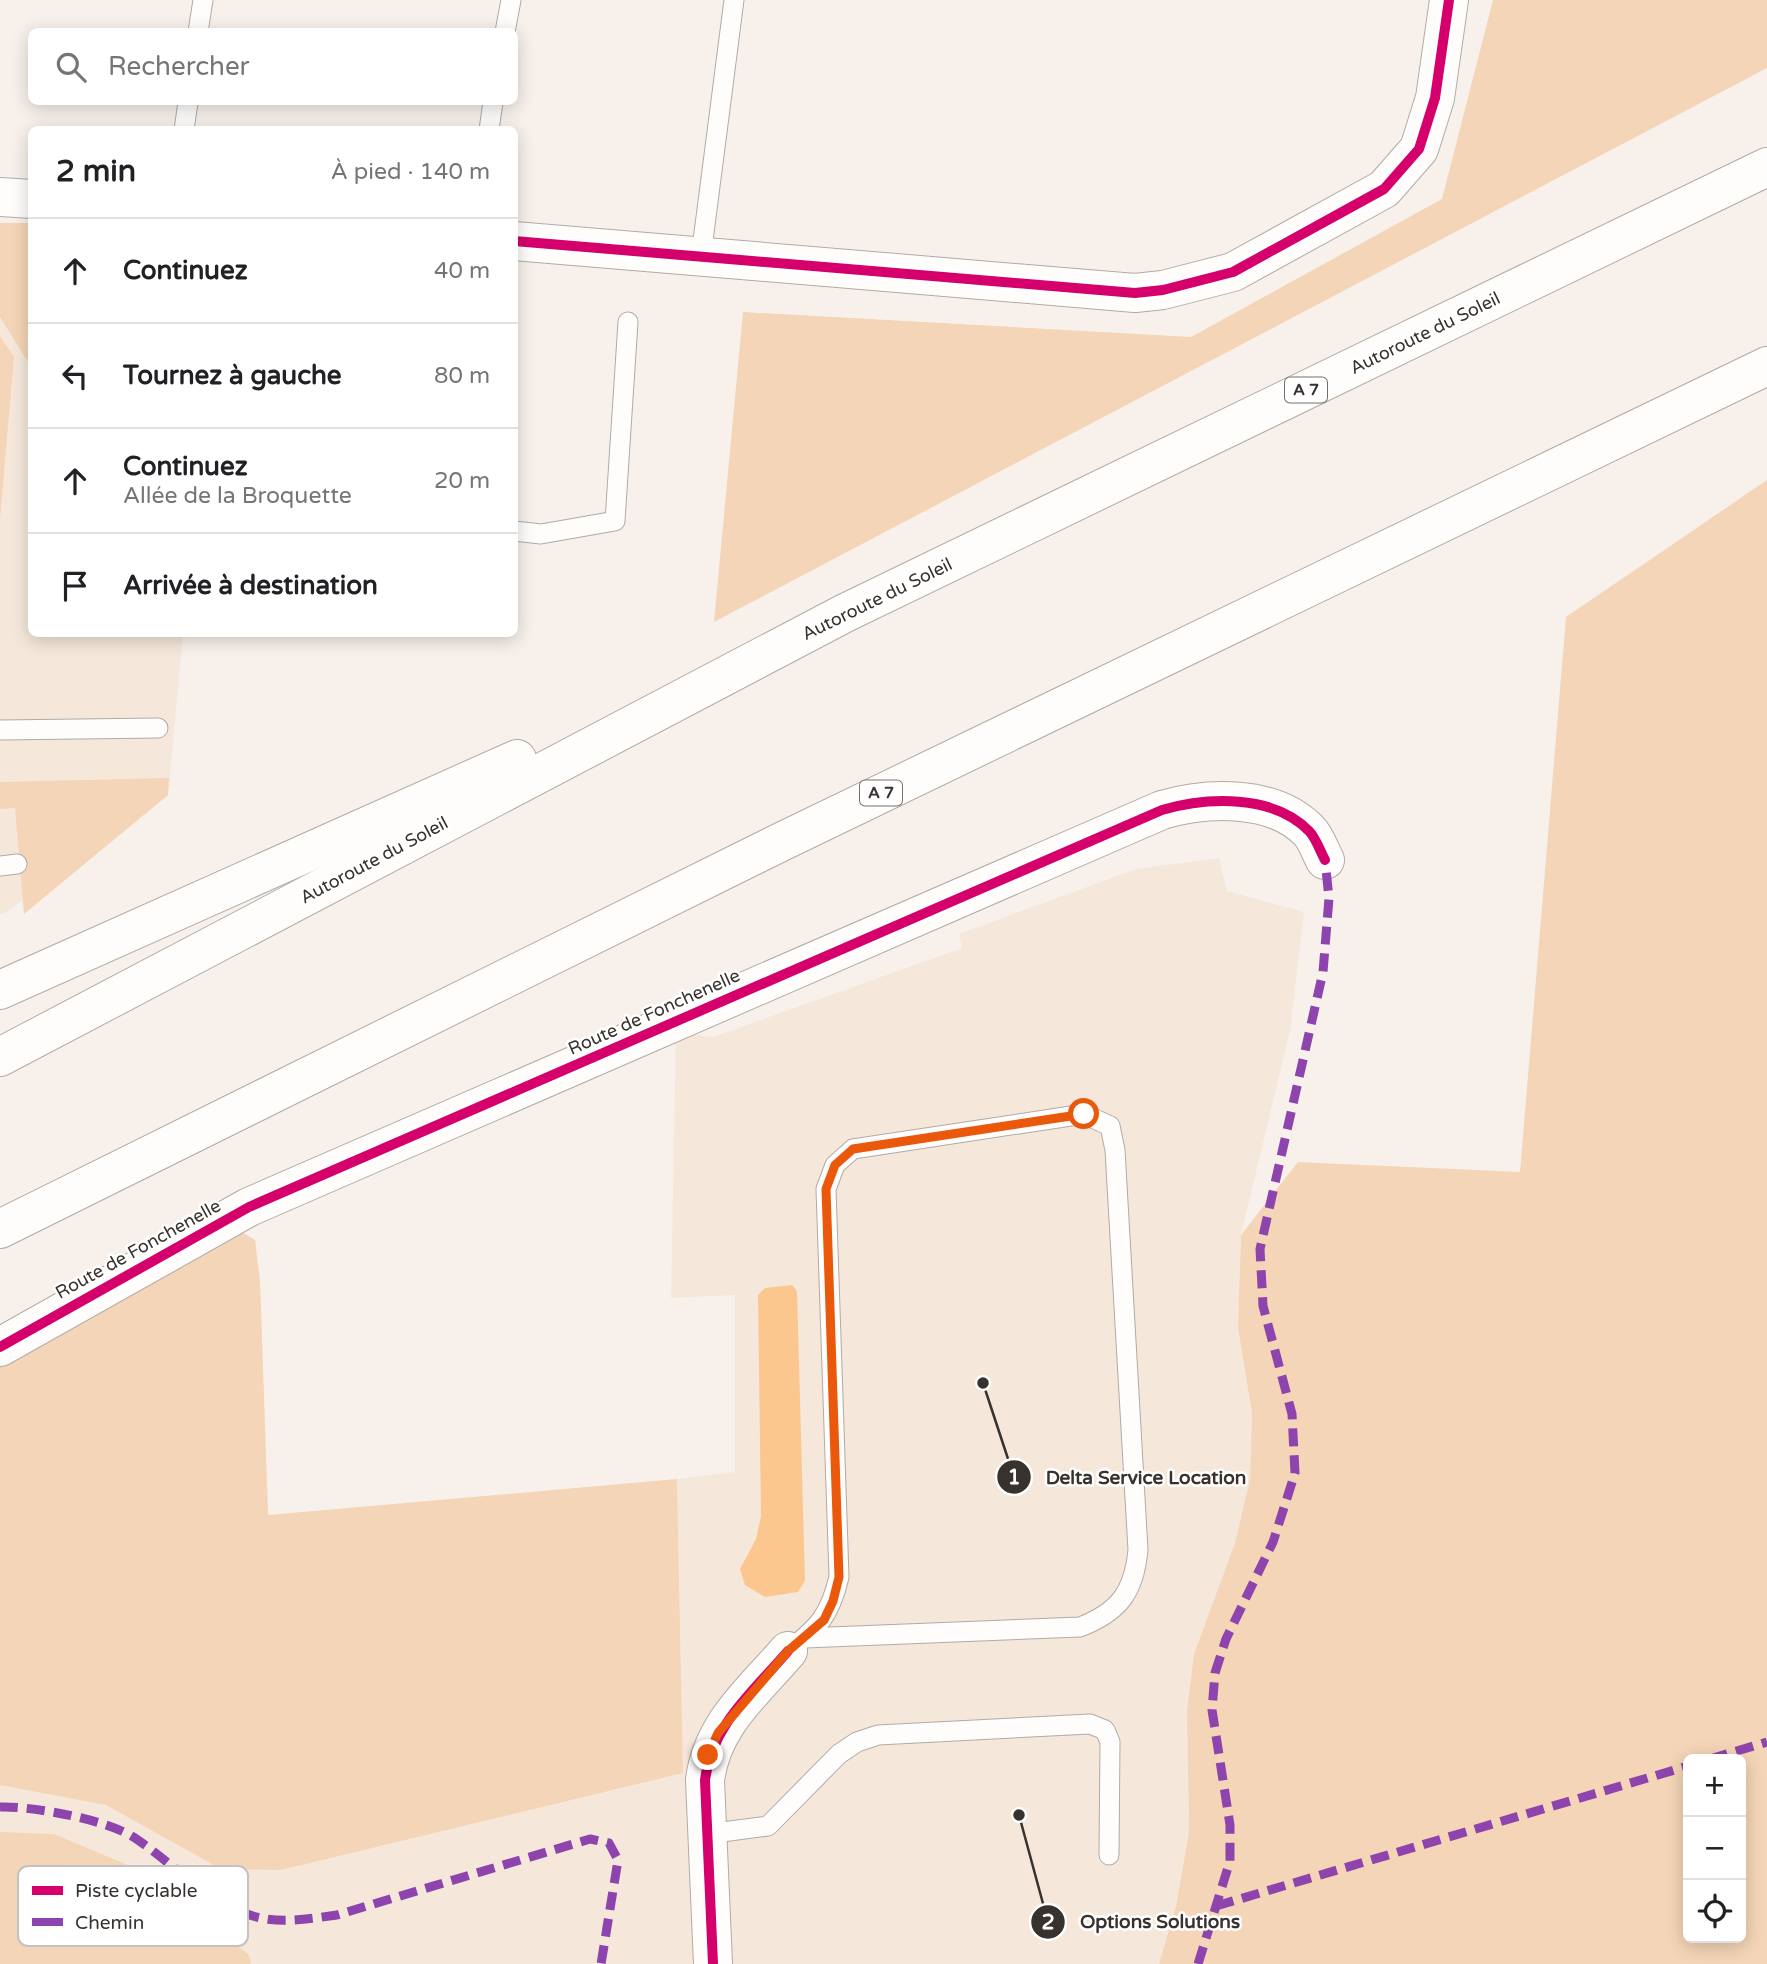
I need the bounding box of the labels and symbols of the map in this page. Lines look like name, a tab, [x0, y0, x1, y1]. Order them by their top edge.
street label: Autoroute du Soleil	[1346, 287, 1504, 379]
road number: A 7	[1285, 378, 1327, 402]
street label: Autoroute du Soleil	[798, 553, 956, 645]
road number: A 7	[860, 780, 902, 806]
street label: Autoroute du Soleil	[296, 812, 452, 908]
street label: Route de Fonchenelle	[565, 964, 743, 1060]
route start	[1068, 1098, 1099, 1129]
street label: Route de Fonchenelle	[51, 1194, 225, 1304]
callout: Delta Service Location	[996, 1457, 1260, 1497]
text: 1	[1007, 1465, 1021, 1490]
text: Delta Service Location	[1046, 1467, 1246, 1489]
route end	[692, 1739, 723, 1770]
legend	[18, 1866, 248, 1946]
text: Piste cyclable	[75, 1880, 197, 1902]
callout: Options Solutions	[1031, 1902, 1254, 1942]
text: 2	[1041, 1910, 1055, 1935]
text: Options Solutions	[1080, 1911, 1240, 1934]
text: Chemin	[75, 1912, 144, 1934]

